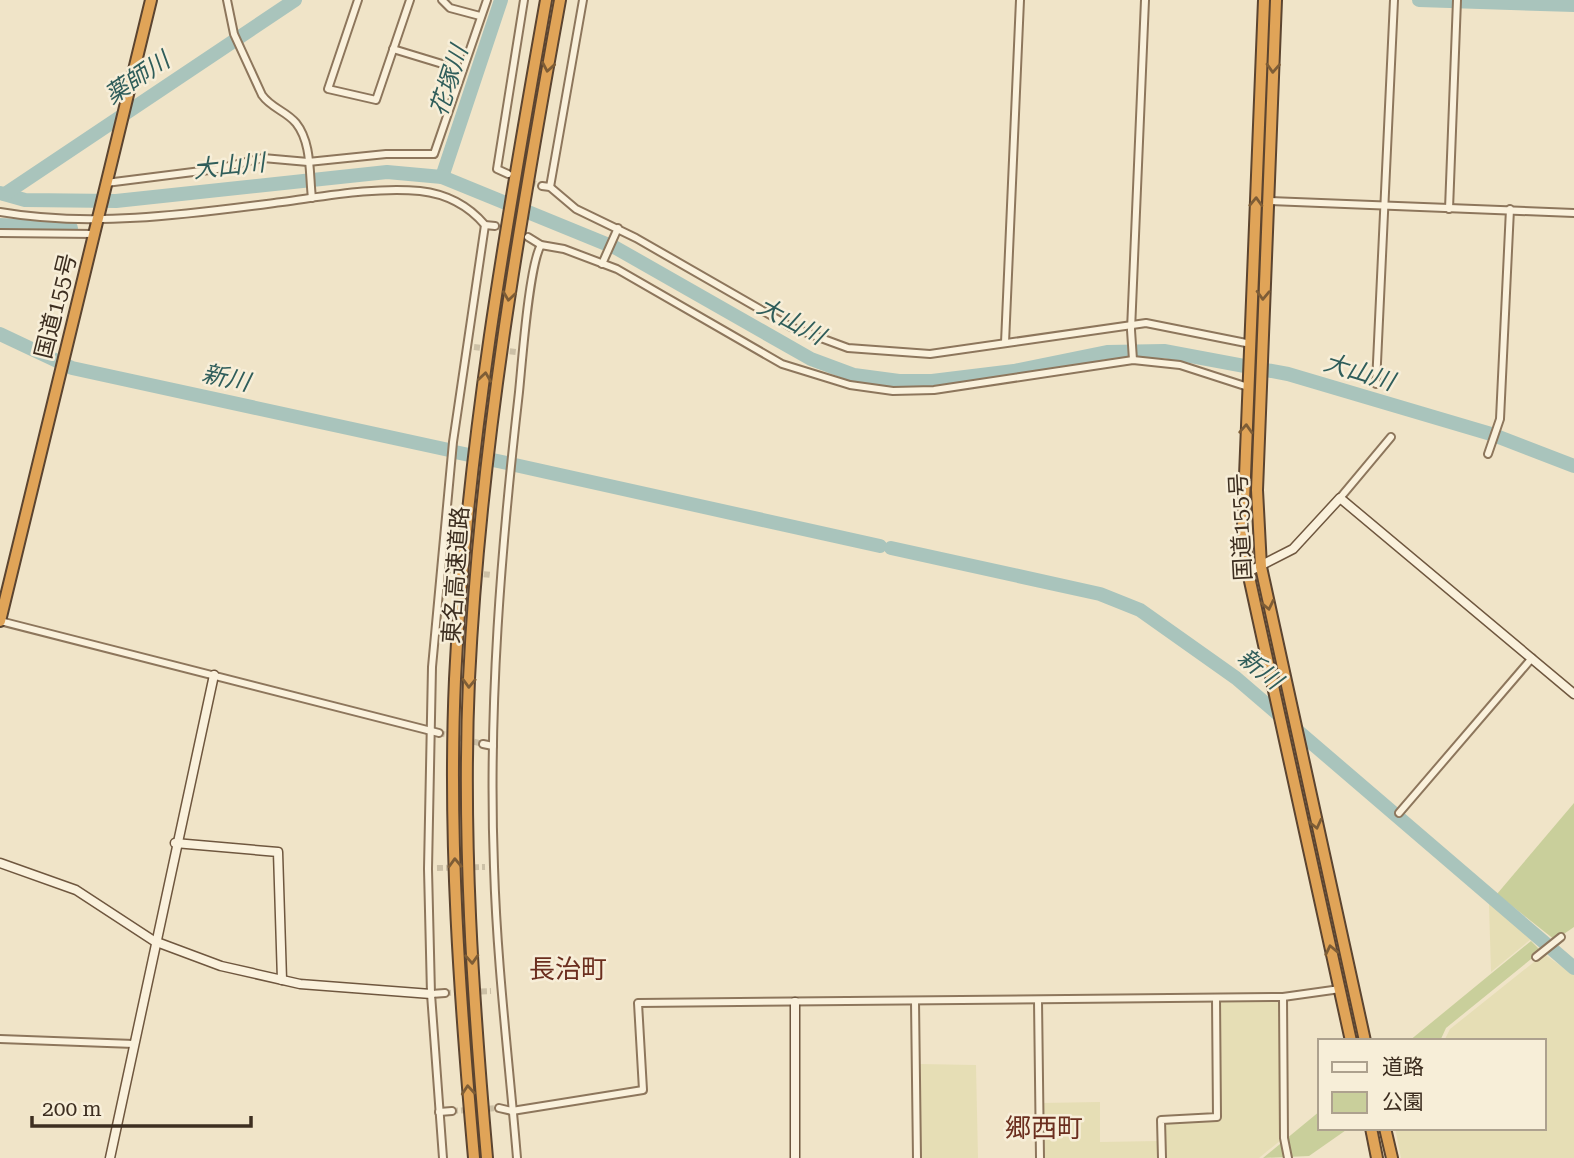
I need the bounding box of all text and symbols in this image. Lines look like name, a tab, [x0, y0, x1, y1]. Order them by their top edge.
water label: 花塚川	[425, 40, 474, 120]
water label: 薬師川	[99, 45, 177, 110]
one-way arrow	[541, 61, 556, 73]
one-way arrow	[1266, 63, 1281, 74]
water label: 大山川	[192, 148, 269, 184]
one-way arrow	[1249, 196, 1264, 207]
street label: 国道155号	[30, 251, 82, 361]
one-way arrow	[501, 290, 516, 302]
one-way arrow	[1256, 290, 1271, 301]
water label: 大山川	[753, 292, 832, 352]
water label: 大山川	[1320, 348, 1400, 397]
water label: 新川	[200, 359, 255, 397]
one-way arrow	[477, 371, 492, 383]
one-way arrow	[1239, 423, 1254, 434]
street label: 国道155号	[1225, 473, 1257, 581]
street label: 東名高速道路	[438, 505, 474, 645]
one-way arrow	[1260, 599, 1275, 611]
water label: 新川	[1233, 643, 1290, 697]
one-way arrow	[462, 678, 477, 689]
one-way arrow	[1308, 818, 1322, 830]
one-way arrow	[447, 857, 462, 868]
one-way arrow	[1325, 944, 1340, 956]
one-way arrow	[464, 954, 479, 965]
district label: 長治町	[529, 954, 607, 984]
legend	[1318, 1039, 1546, 1130]
text: 道路	[1382, 1055, 1424, 1079]
scale bar	[32, 1084, 250, 1128]
one-way arrow	[461, 1084, 476, 1095]
text: 公園	[1382, 1090, 1424, 1114]
text: 200 m	[42, 1097, 102, 1121]
district label: 郷西町	[1005, 1113, 1083, 1143]

